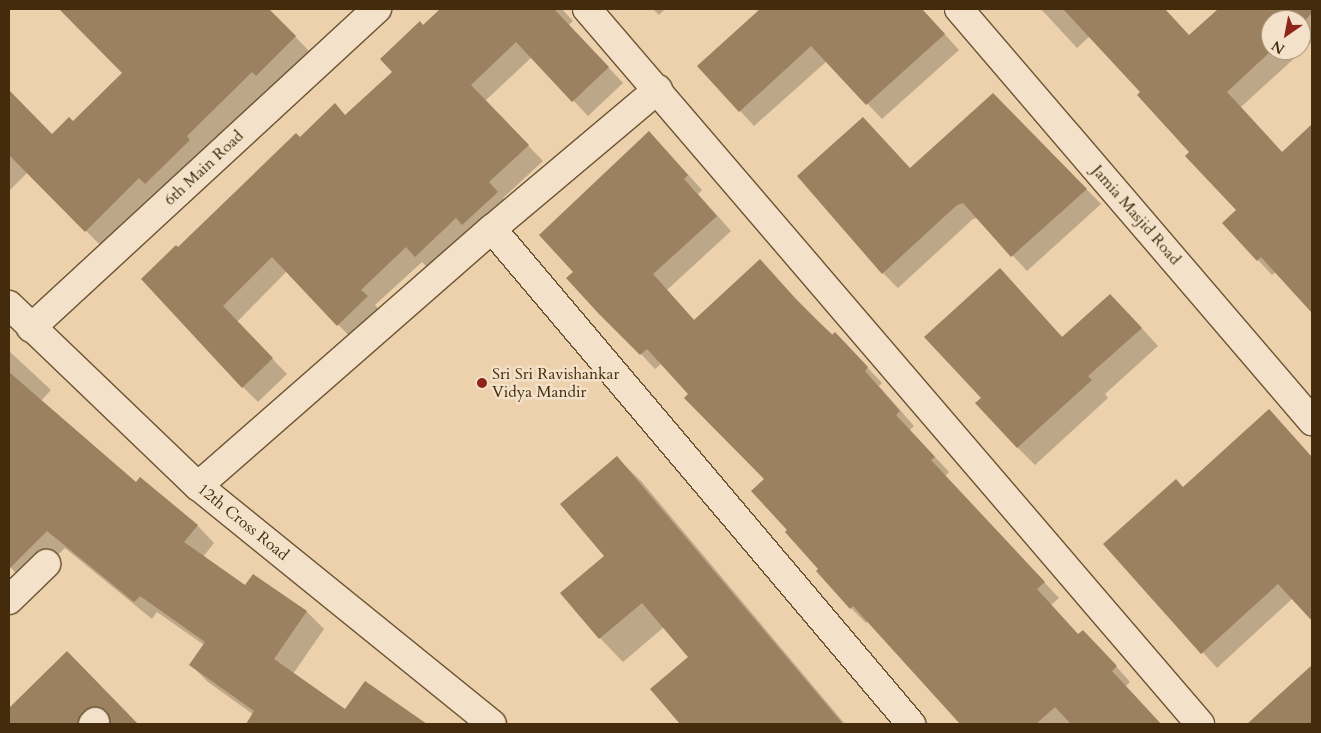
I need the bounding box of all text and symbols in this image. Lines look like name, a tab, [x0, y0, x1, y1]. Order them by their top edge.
north arrow	[1261, 10, 1311, 60]
text: N	[1268, 36, 1288, 58]
street label: 6th Main Road	[160, 126, 248, 210]
street label: Jamia Masjid Road	[1087, 161, 1185, 269]
place label: Sri Sri Ravishankar Vidya Mandir	[492, 364, 619, 402]
marker: Sri Sri Ravishankar Vidya Mandir	[476, 377, 488, 389]
street label: 12th Cross Road	[194, 479, 292, 565]

